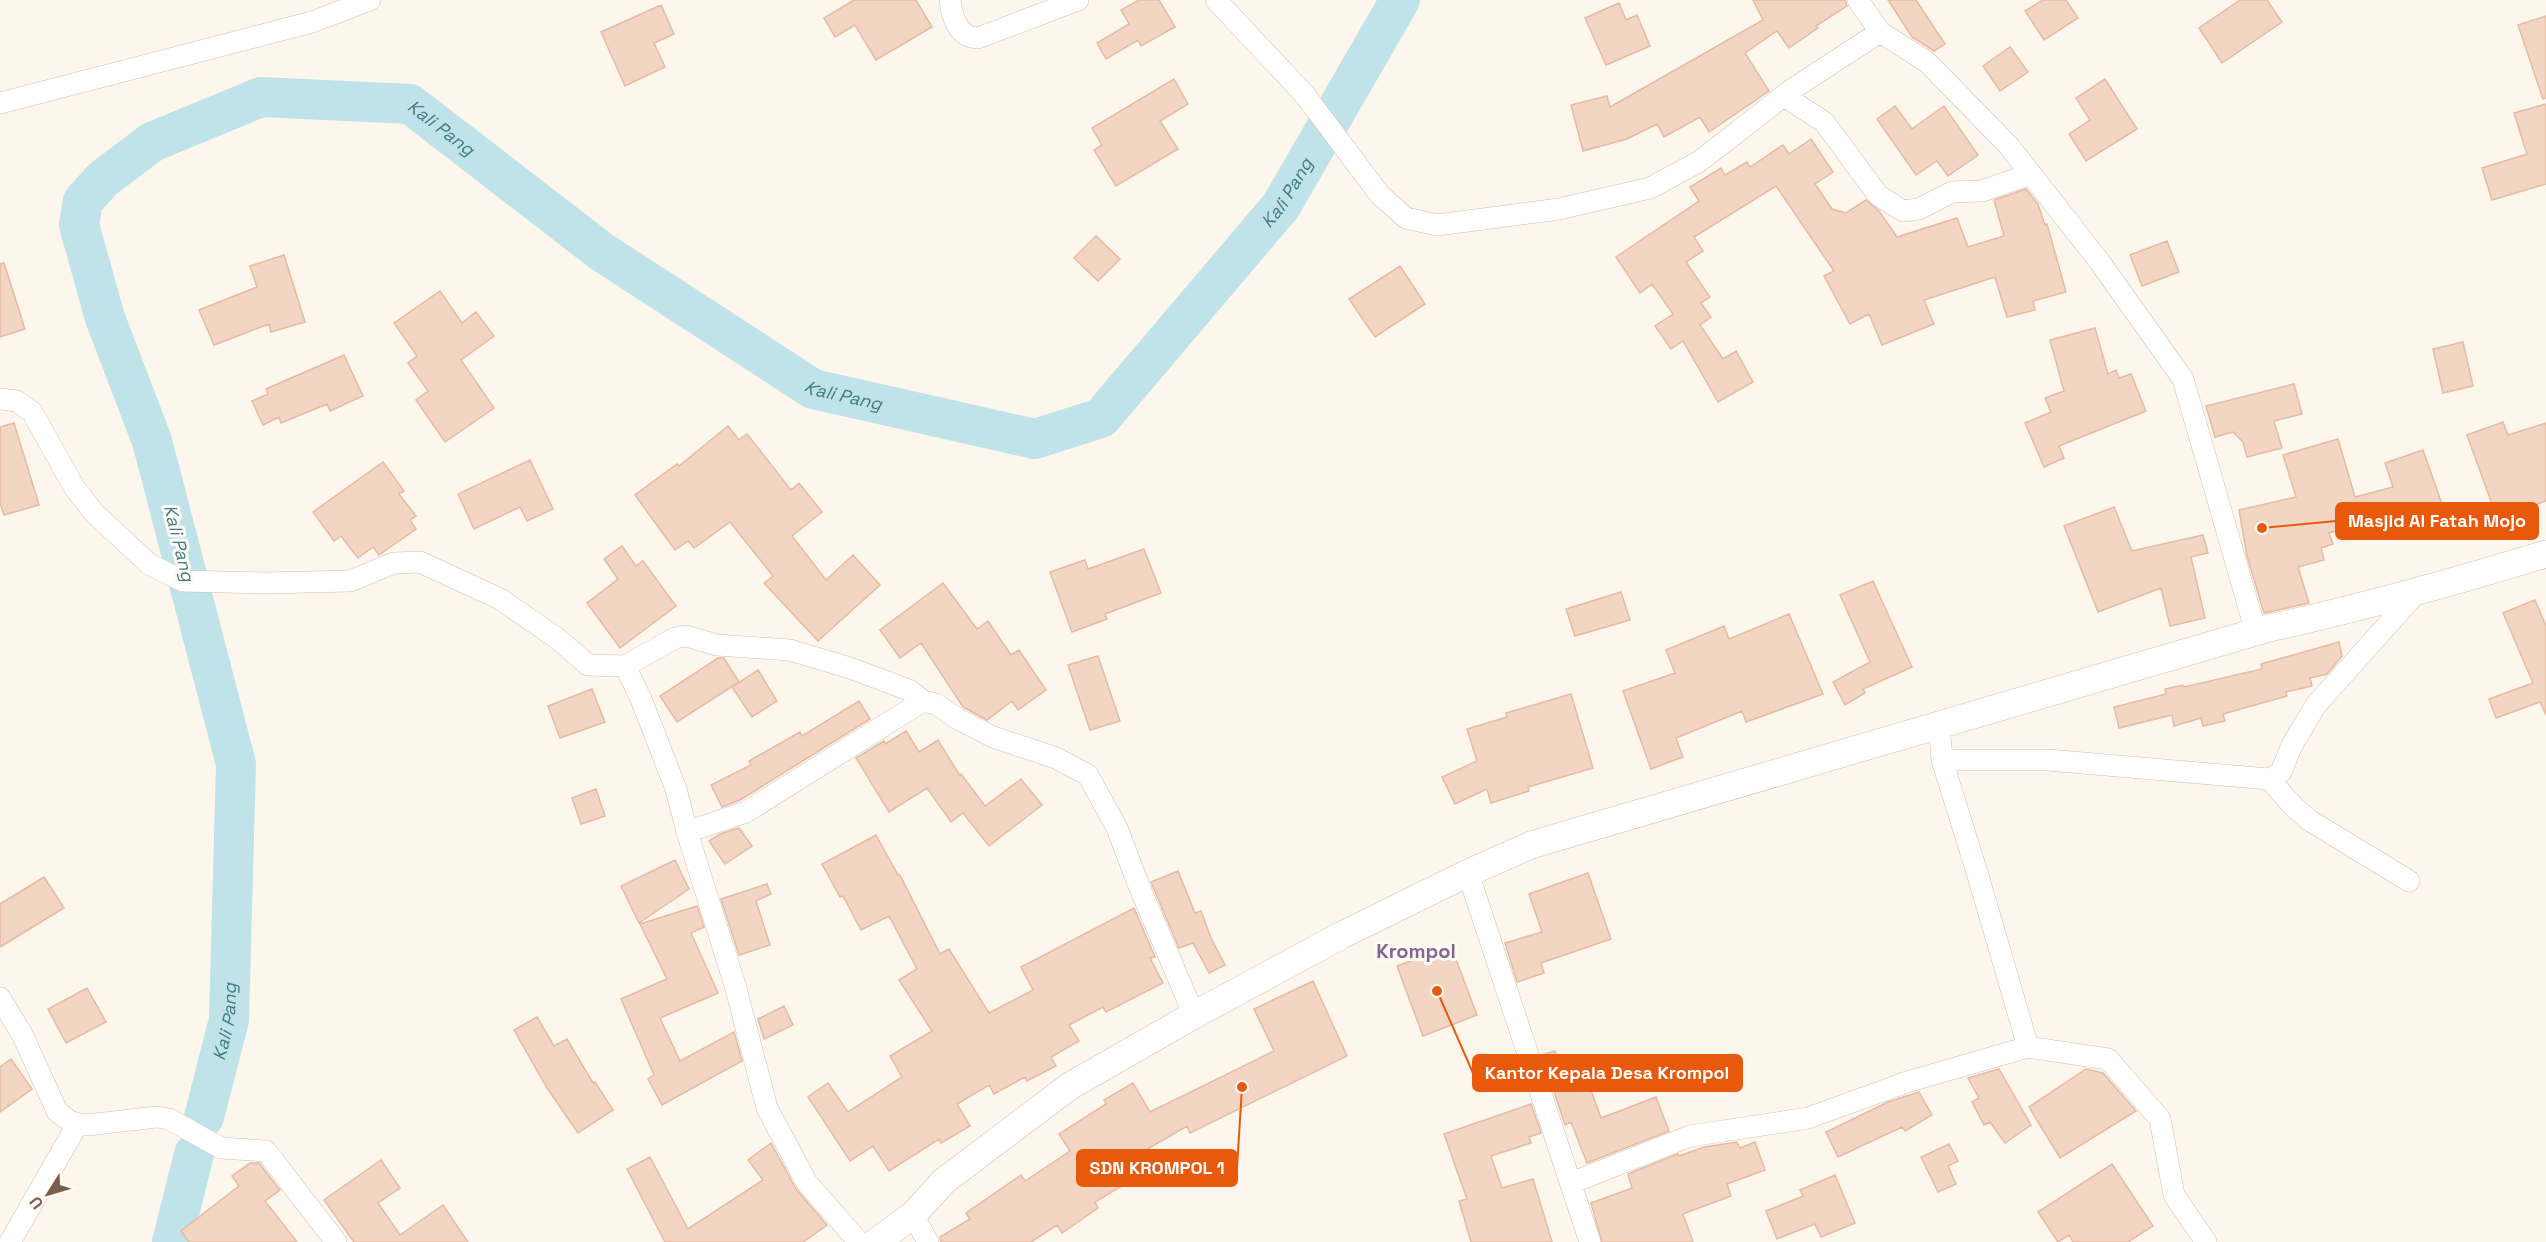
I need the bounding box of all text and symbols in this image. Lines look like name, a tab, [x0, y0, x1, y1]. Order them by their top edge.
water label: Kali Pang	[403, 94, 481, 161]
water label: Kali Pang	[1256, 152, 1318, 232]
water label: Kali Pang	[800, 375, 886, 416]
water label: Kali Pang	[159, 502, 200, 585]
callout: Masjid Al Fatah Mojo	[2336, 503, 2538, 539]
text: Masjid Al Fatah Mojo	[2348, 509, 2526, 532]
district label: Krompol	[1376, 938, 1456, 964]
water label: Kali Pang	[207, 981, 241, 1063]
callout: Kantor Kepala Desa Krompol	[1473, 1055, 1742, 1091]
text: Kantor Kepala Desa Krompol	[1485, 1061, 1729, 1084]
callout: SDN KROMPOL 1	[1077, 1150, 1237, 1186]
text: SDN KROMPOL 1	[1089, 1156, 1225, 1179]
north arrow	[18, 1164, 78, 1224]
text: U	[25, 1192, 48, 1213]

